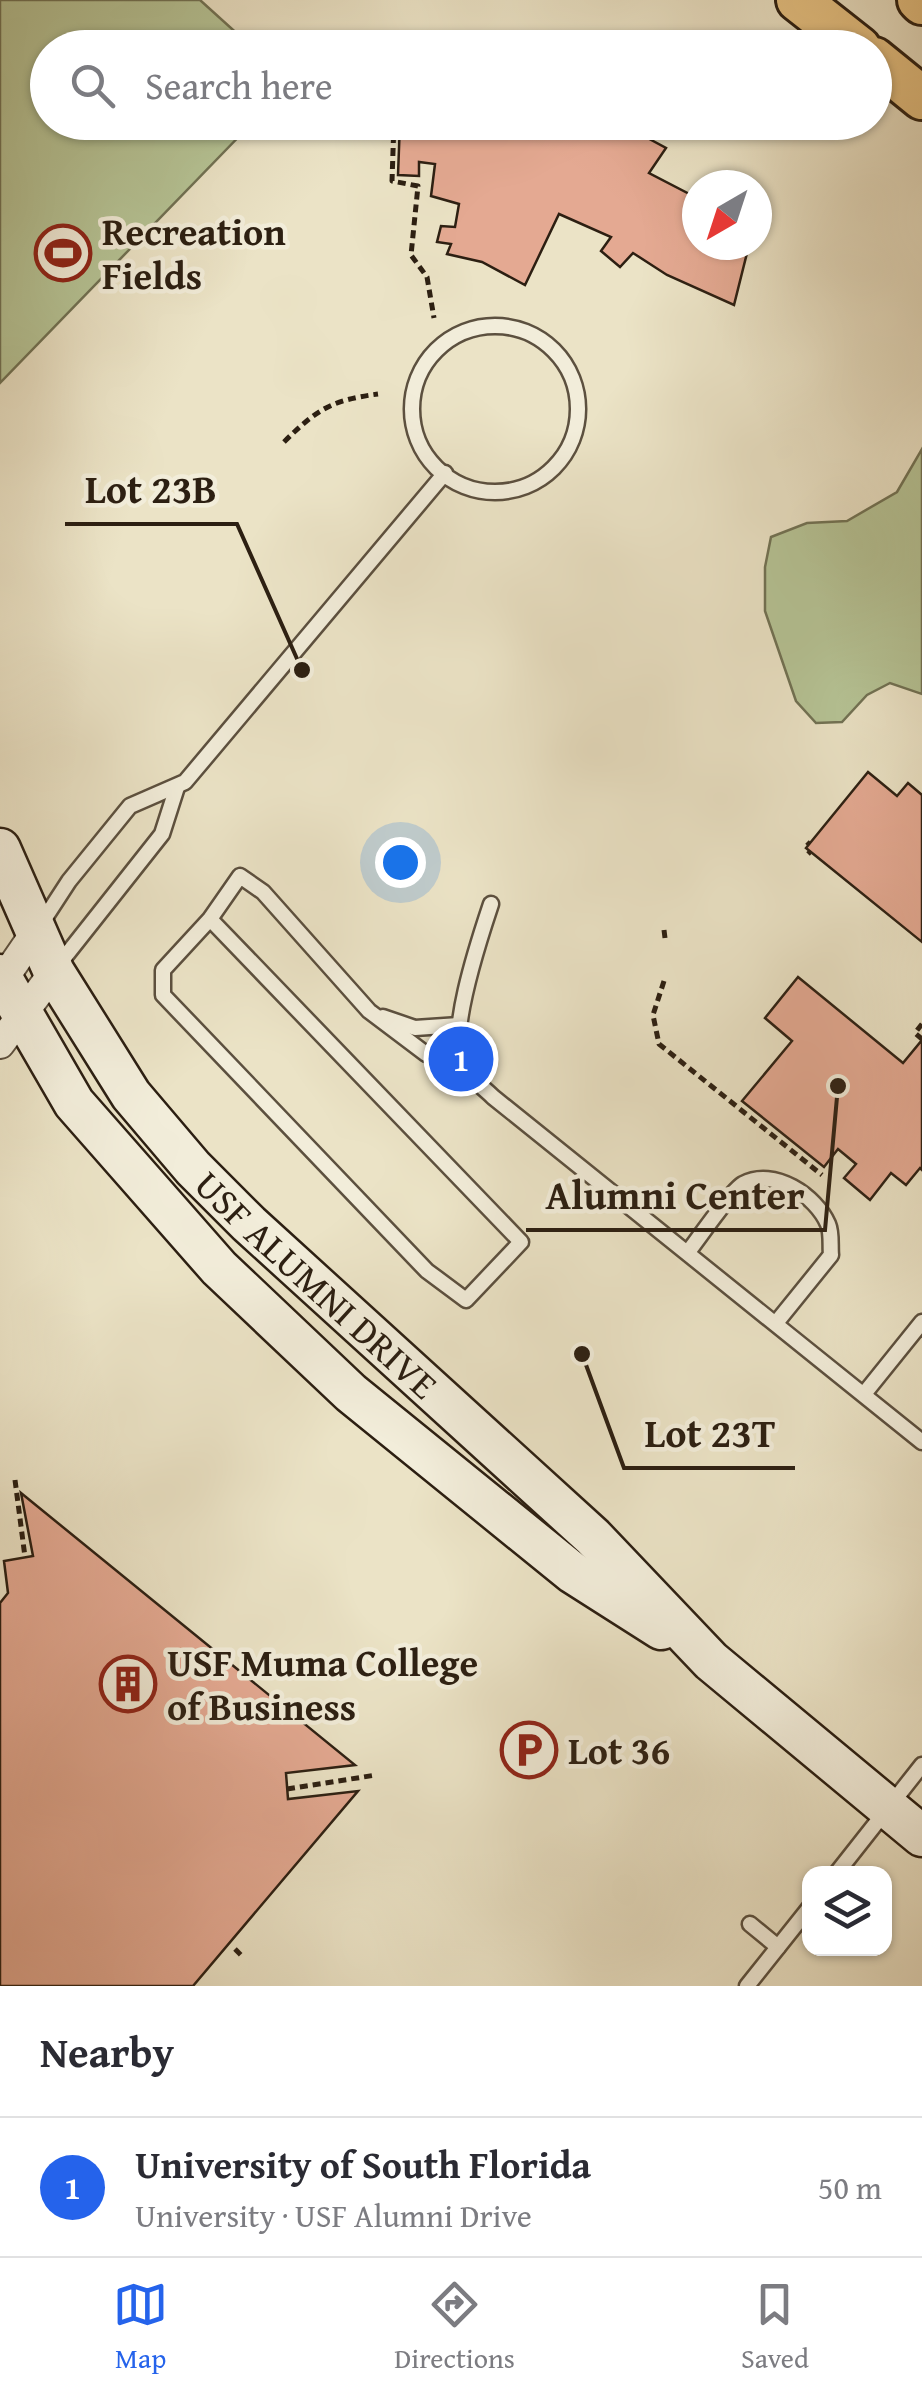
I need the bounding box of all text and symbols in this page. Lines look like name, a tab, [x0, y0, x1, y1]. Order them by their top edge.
search box	[30, 30, 892, 140]
text: Search here	[145, 57, 333, 113]
icon: search	[65, 58, 120, 113]
north arrow	[682, 170, 772, 260]
place label: Recreation Fields	[102, 203, 286, 303]
sports icon: Recreation Fields	[33, 223, 93, 283]
callout: Lot 23B	[65, 454, 237, 524]
text: Lot 23B	[85, 459, 217, 518]
your location	[375, 837, 426, 888]
pin: 1	[428, 1022, 494, 1096]
street label: USF ALUMNI DRIVE	[182, 1157, 451, 1411]
callout: Alumni Center	[526, 1160, 825, 1230]
text: Alumni Center	[545, 1165, 805, 1224]
callout: Lot 23T	[624, 1398, 795, 1468]
text: Lot 23T	[644, 1403, 776, 1462]
place label: USF Muma College of Business	[167, 1634, 478, 1734]
building icon: USF Muma College of Business	[98, 1654, 158, 1714]
parking icon: Lot 36	[499, 1720, 559, 1780]
place label: Lot 36	[568, 1722, 670, 1778]
map controls	[802, 1866, 892, 1956]
button: layers	[802, 1866, 892, 1956]
text: Nearby	[40, 2021, 174, 2082]
text: University of South Florida	[135, 2136, 591, 2192]
text: 1	[64, 2164, 81, 2211]
text: 50 m	[818, 2164, 882, 2211]
text: University · USF Alumni Drive	[135, 2192, 532, 2239]
tab: Map	[113, 2277, 168, 2378]
tab: Directions	[394, 2277, 515, 2378]
tab: Saved	[741, 2277, 809, 2378]

